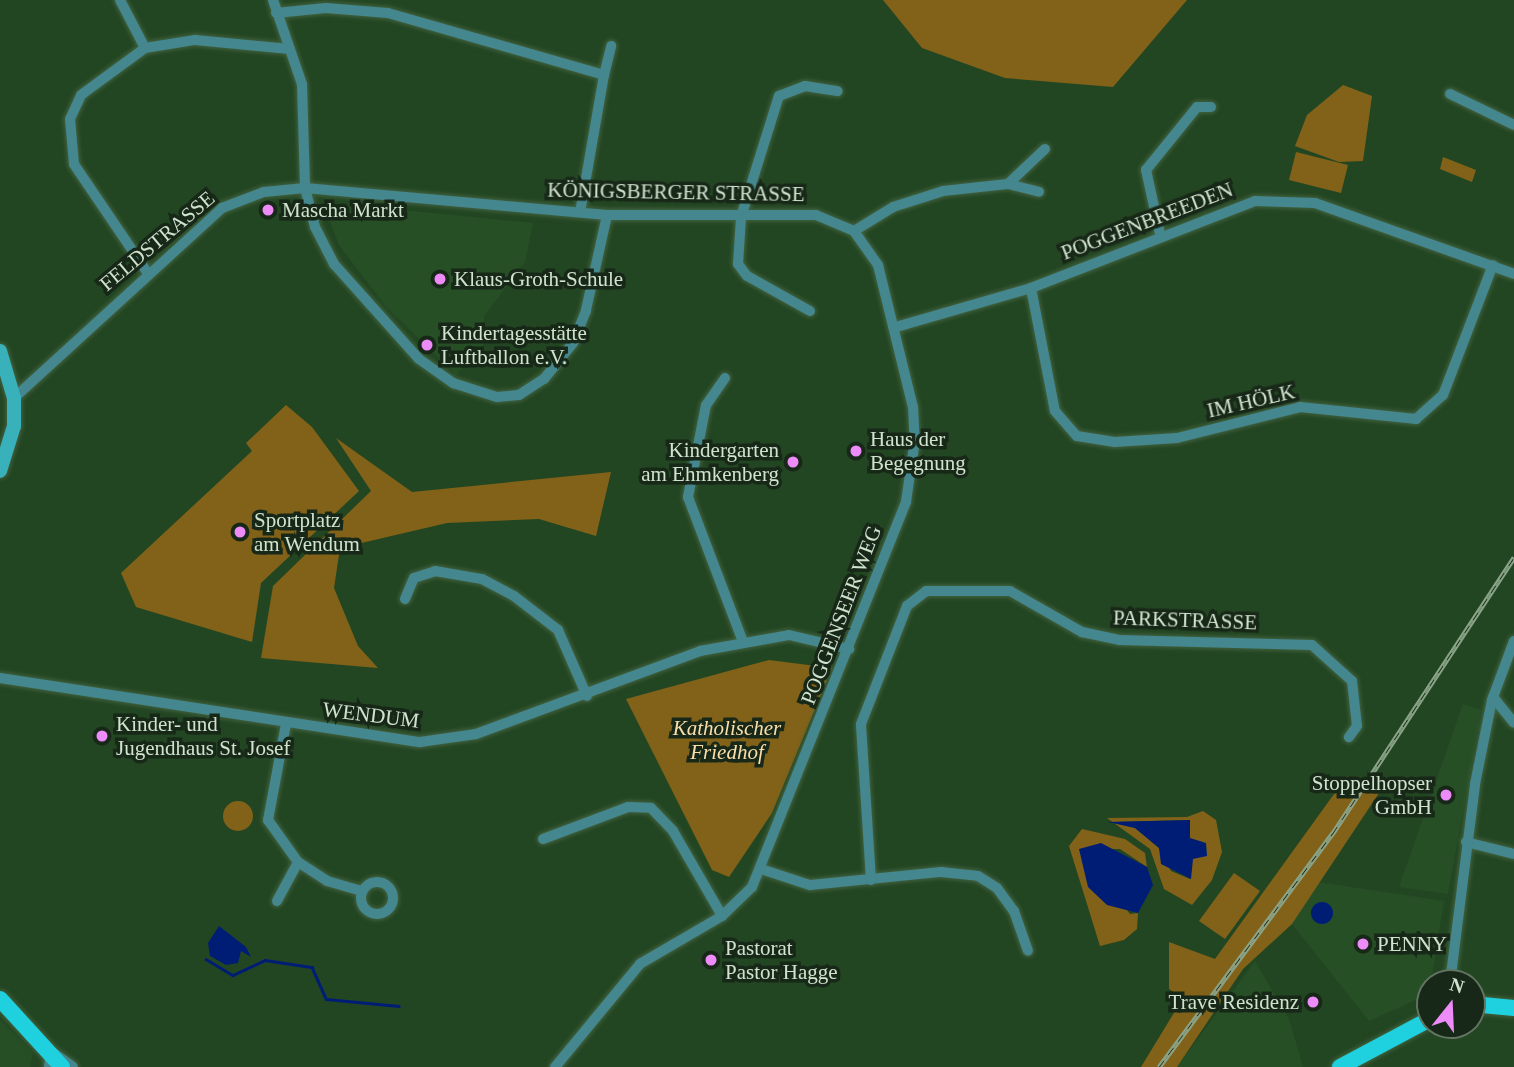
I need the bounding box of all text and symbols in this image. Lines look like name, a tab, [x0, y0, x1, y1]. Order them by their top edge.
street label: KÖNIGSBERGER STRASSE	[547, 177, 805, 207]
street label: POGGENBREEDEN	[1058, 177, 1236, 265]
street label: FELDSTRASSE	[94, 186, 220, 296]
place label: Mascha Markt	[282, 197, 404, 223]
marker: Mascha Markt	[260, 202, 276, 218]
place label: Klaus-Groth-Schule	[454, 266, 623, 292]
marker: Klaus-Groth-Schule	[432, 271, 448, 287]
place label: Kindertagesstätte Luftballon e.V.	[441, 320, 587, 370]
marker: Kindertagesstätte Luftballon e.V.	[419, 337, 435, 353]
street label: IM HÖLK	[1205, 379, 1297, 423]
place label: Haus der Begegnung	[870, 426, 966, 476]
place label: Kindergarten am Ehmkenberg	[641, 437, 779, 487]
marker: Haus der Begegnung	[848, 443, 864, 459]
marker: Kindergarten am Ehmkenberg	[785, 454, 801, 470]
place label: Sportplatz am Wendum	[254, 507, 360, 557]
street label: POGGENSEER WEG	[795, 522, 887, 708]
marker: Sportplatz am Wendum	[232, 524, 248, 540]
street label: PARKSTRASSE	[1113, 605, 1257, 635]
street label: WENDUM	[321, 697, 421, 733]
place label: Kinder- und Jugendhaus St. Josef	[116, 711, 290, 761]
park label: Katholischer Friedhof	[673, 715, 781, 765]
marker: Kinder- und Jugendhaus St. Josef	[94, 728, 110, 744]
place label: Stoppelhopser GmbH	[1312, 770, 1432, 820]
marker: Stoppelhopser GmbH	[1438, 787, 1454, 803]
place label: PENNY	[1377, 931, 1447, 957]
place label: Pastorat Pastor Hagge	[725, 935, 838, 985]
marker: PENNY	[1355, 936, 1371, 952]
marker: Pastorat Pastor Hagge	[703, 952, 719, 968]
north arrow	[1416, 969, 1486, 1039]
text: N	[1447, 973, 1467, 998]
place label: Trave Residenz	[1169, 989, 1299, 1015]
marker: Trave Residenz	[1305, 994, 1321, 1010]

